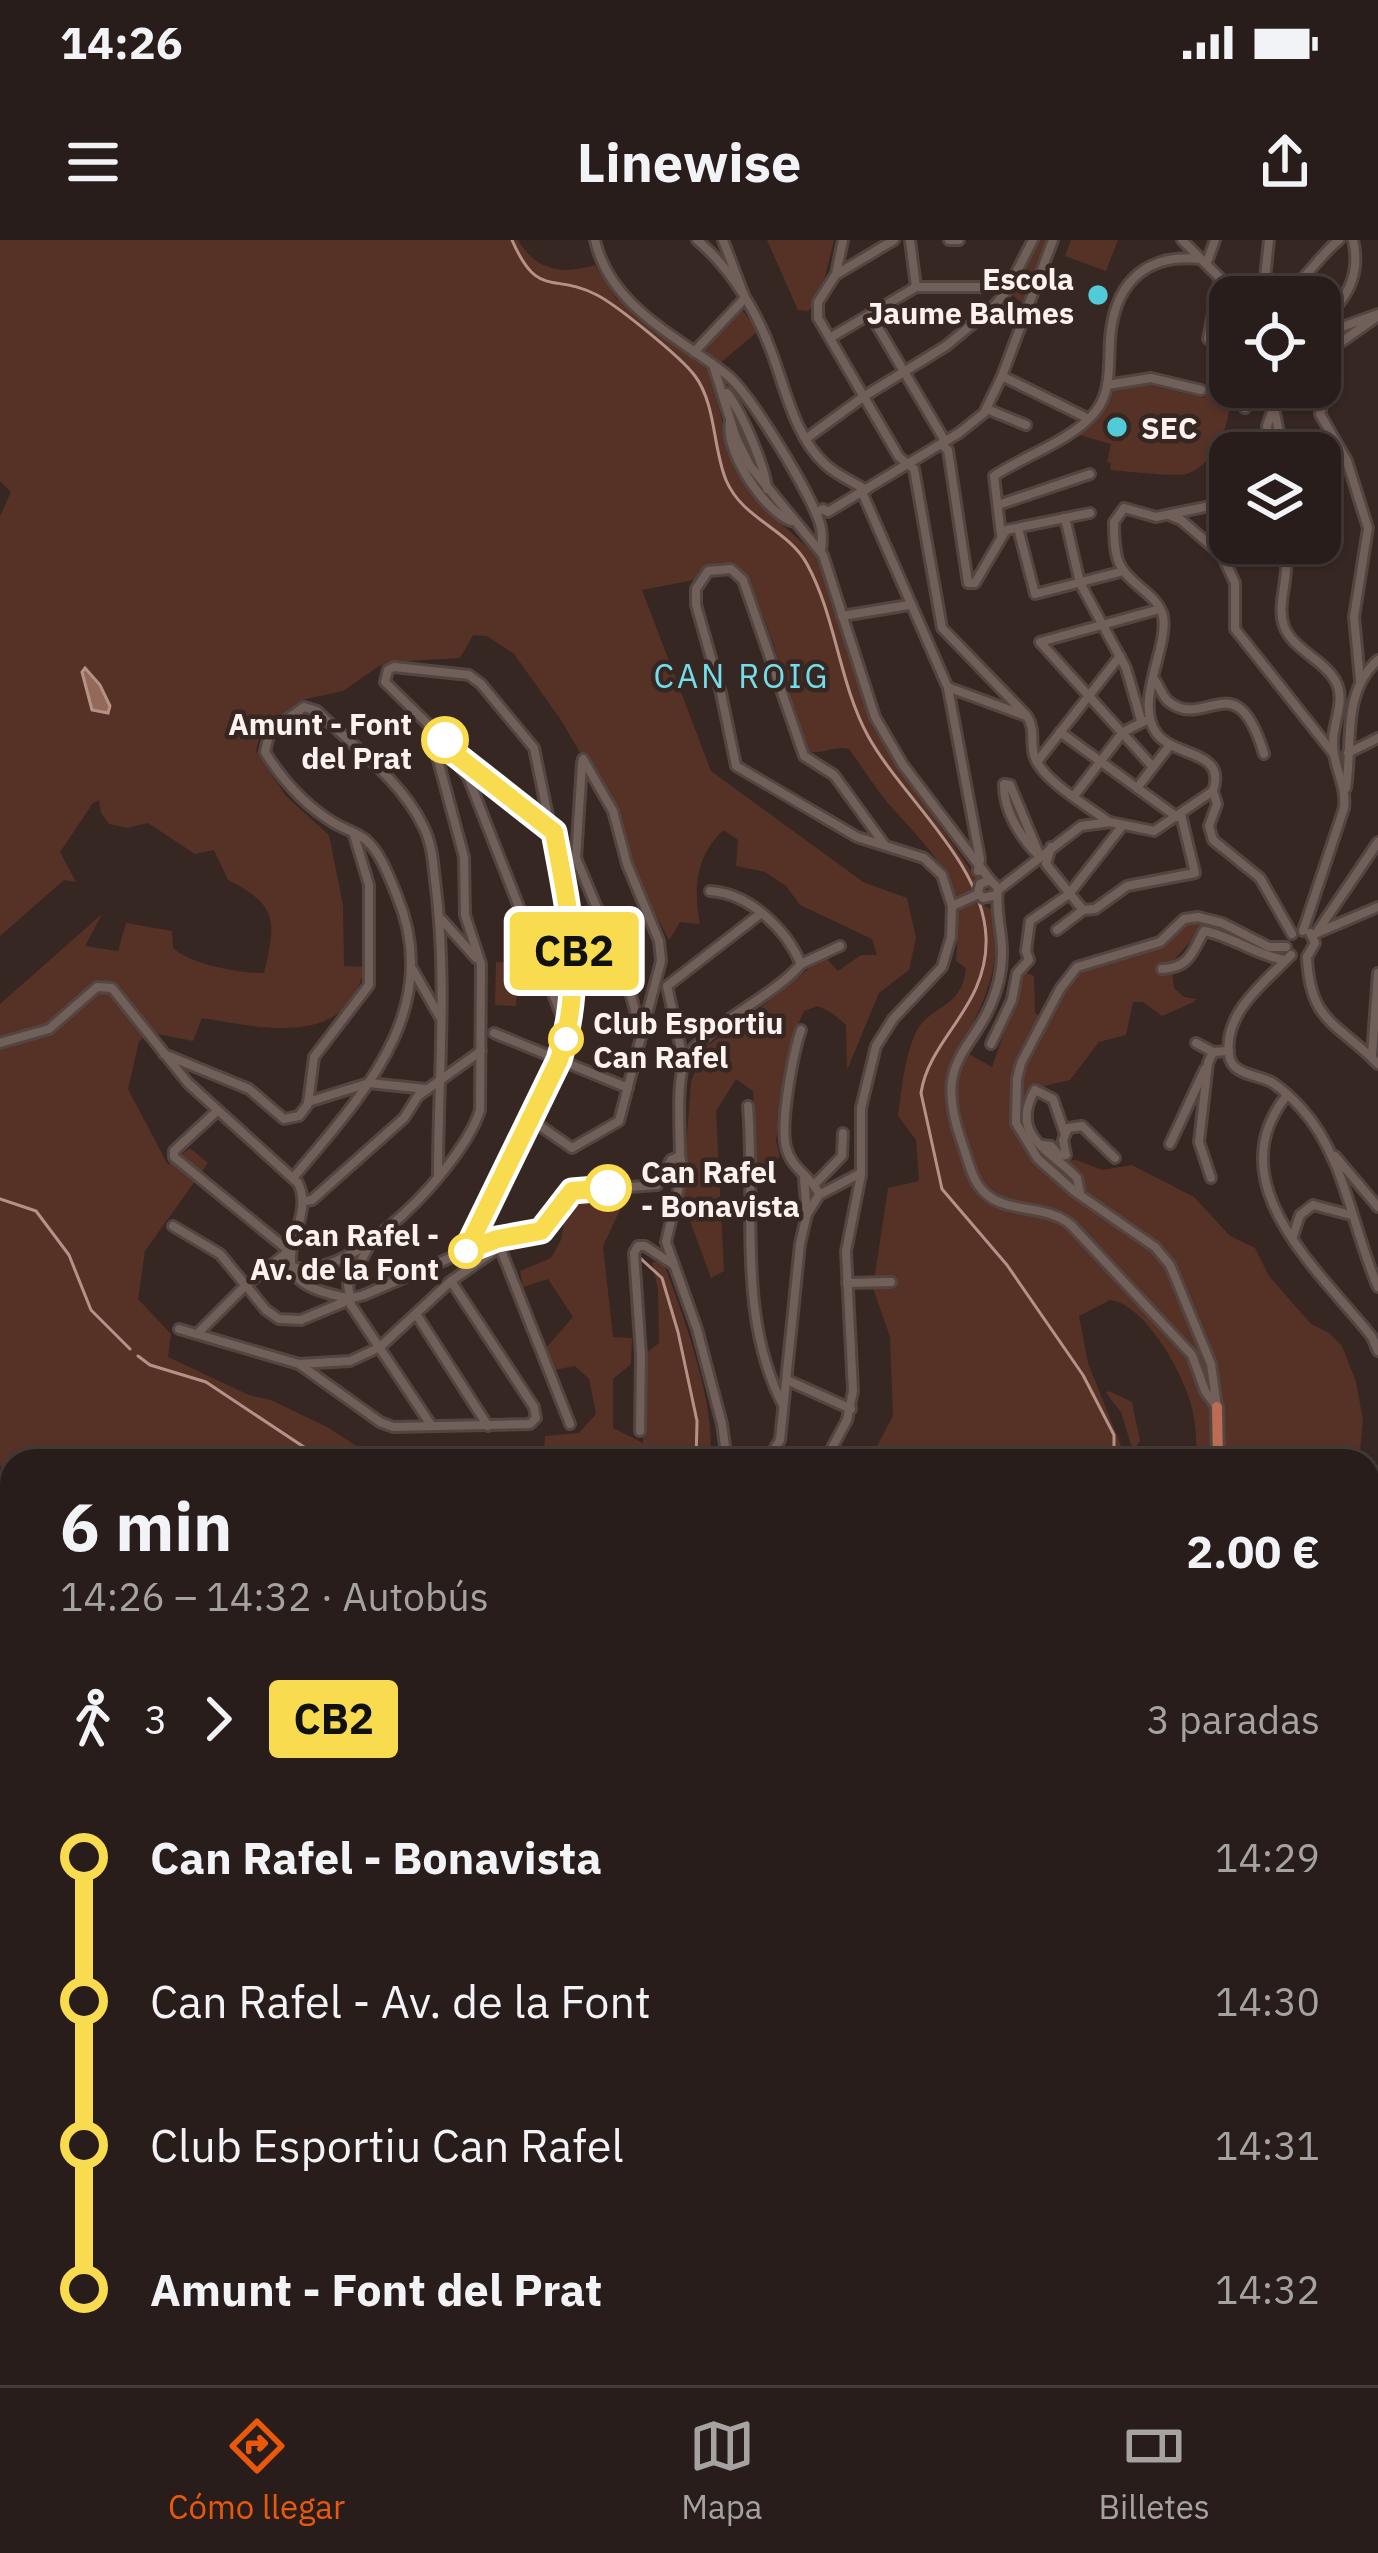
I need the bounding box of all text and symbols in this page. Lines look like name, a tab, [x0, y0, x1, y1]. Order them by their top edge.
text: 14:26	[60, 13, 183, 71]
text: Linewise	[577, 127, 801, 197]
icon: menu	[60, 129, 126, 195]
icon: share	[1252, 129, 1318, 195]
place label: Escola Jaume Balmes	[867, 259, 1074, 332]
map controls	[1209, 276, 1341, 564]
button: locate	[1209, 276, 1341, 408]
marker: Escola Jaume Balmes	[1085, 282, 1111, 308]
place label: SEC	[1141, 408, 1197, 447]
marker: SEC	[1104, 414, 1130, 440]
button: layers	[1209, 432, 1341, 564]
district label: CAN ROIG	[653, 654, 831, 697]
place label: Amunt - Font del Prat	[228, 704, 412, 777]
marker: Amunt - Font del Prat	[423, 718, 467, 762]
line badge: CB2	[505, 912, 643, 990]
text: CB2	[534, 923, 614, 978]
place label: Club Esportiu Can Rafel	[593, 1003, 784, 1076]
marker: Club Esportiu Can Rafel	[550, 1023, 582, 1055]
place label: Can Rafel - Bonavista	[641, 1152, 800, 1225]
marker: Can Rafel - Bonavista	[586, 1166, 630, 1210]
place label: Can Rafel - Av. de la Font	[250, 1215, 439, 1288]
marker: Can Rafel - Av. de la Font	[450, 1235, 482, 1267]
text: 6 min	[60, 1483, 232, 1569]
text: 2.00 €	[1186, 1522, 1320, 1580]
text: 14:26 – 14:32 · Autobús	[60, 1571, 489, 1622]
icon: walk	[60, 1686, 126, 1752]
icon: forward	[185, 1686, 251, 1752]
text: CB2	[293, 1691, 374, 1746]
text: 3	[144, 1694, 167, 1745]
text: 3 paradas	[1147, 1694, 1320, 1745]
text: Can Rafel - Bonavista	[150, 1828, 602, 1886]
text: 14:29	[1215, 1832, 1320, 1883]
text: Can Rafel - Av. de la Font	[150, 1972, 651, 2030]
text: 14:30	[1215, 1976, 1320, 2027]
text: Club Esportiu Can Rafel	[150, 2116, 624, 2174]
text: 14:31	[1215, 2120, 1320, 2171]
text: Amunt - Font del Prat	[150, 2260, 602, 2318]
text: 14:32	[1215, 2264, 1320, 2315]
tab: Cómo llegar	[168, 2413, 345, 2528]
tab: Mapa	[681, 2413, 762, 2528]
tab: Billetes	[1099, 2413, 1210, 2528]

